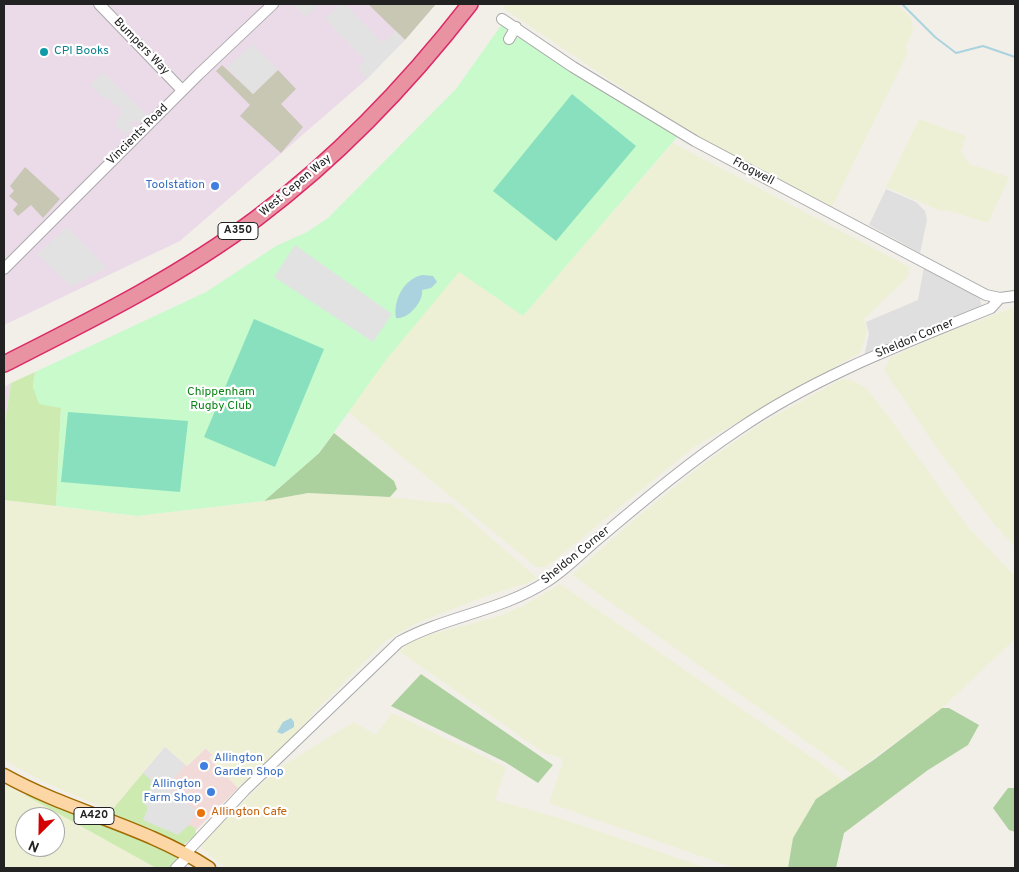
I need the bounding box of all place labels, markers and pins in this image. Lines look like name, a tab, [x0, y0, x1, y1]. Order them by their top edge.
place label: CPI Books	[54, 45, 109, 59]
marker: CPI Books	[38, 46, 50, 58]
place label: Toolstation	[146, 179, 205, 193]
marker: Toolstation	[209, 180, 221, 192]
place label: Allington Garden Shop	[214, 752, 284, 780]
marker: Allington Garden Shop	[198, 760, 210, 772]
place label: Allington Farm Shop	[144, 778, 201, 806]
marker: Allington Farm Shop	[205, 786, 217, 798]
place label: Allington Cafe	[211, 806, 287, 820]
marker: Allington Cafe	[195, 807, 207, 819]

